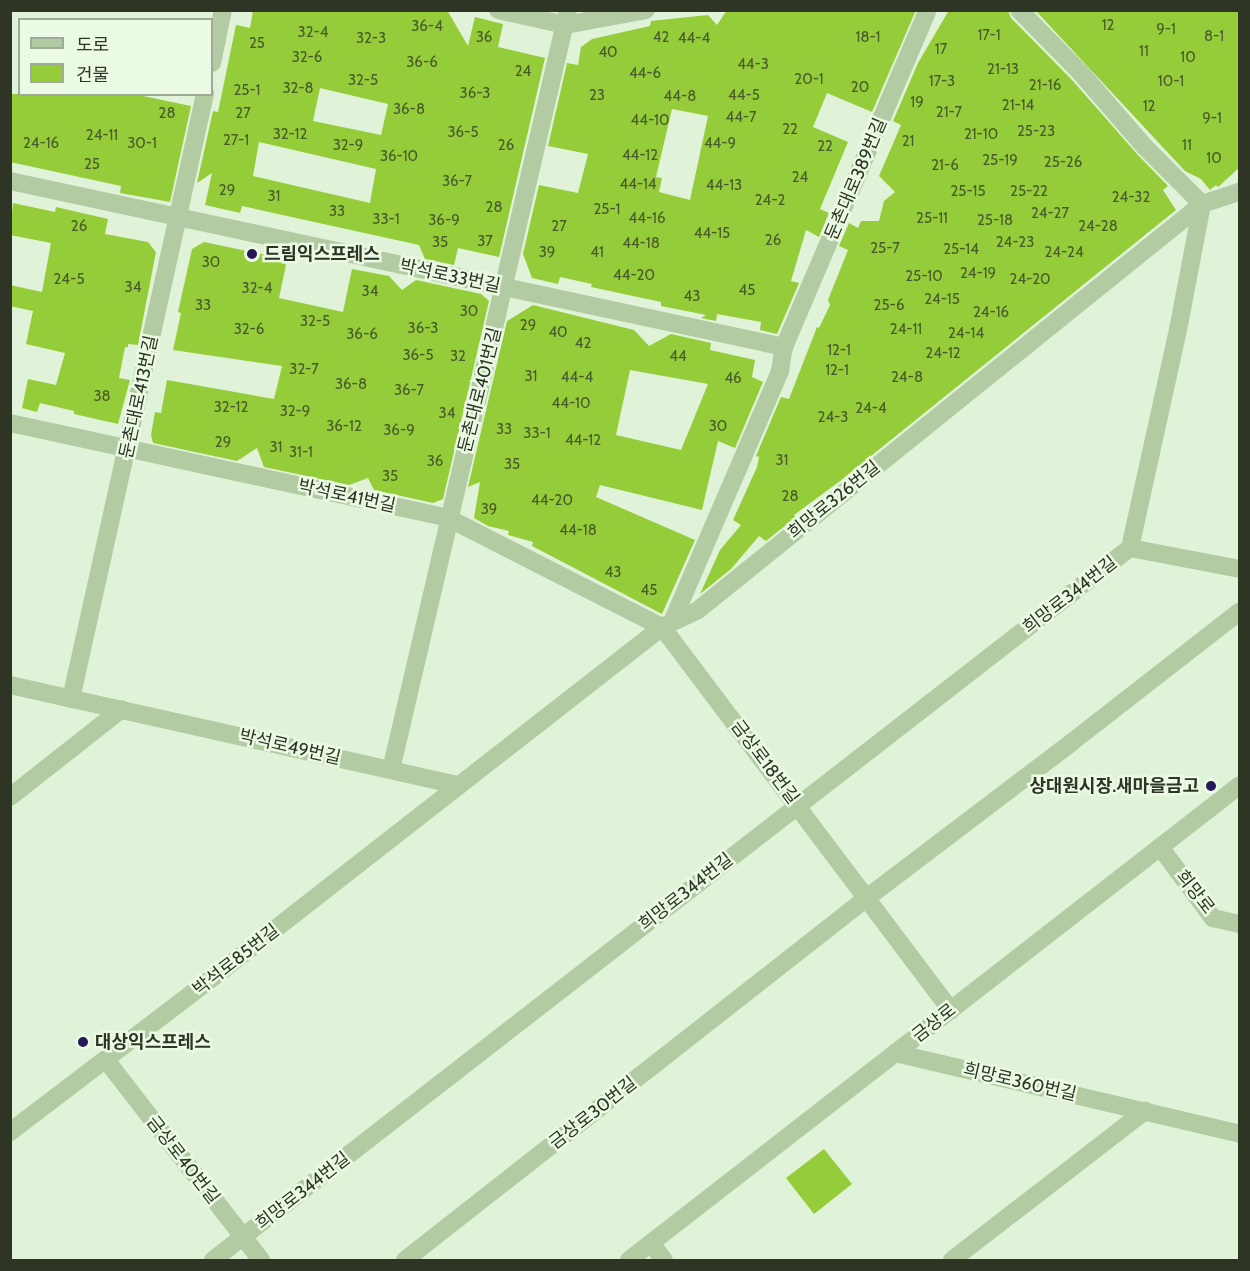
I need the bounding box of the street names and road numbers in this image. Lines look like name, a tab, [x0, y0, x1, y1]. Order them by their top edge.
street label: 둔촌대로389번길	[821, 115, 891, 243]
street label: 박석로33번길	[398, 255, 502, 297]
street label: 둔촌대로401번길	[454, 325, 506, 455]
street label: 둔촌대로413번길	[115, 333, 163, 461]
street label: 희망로326번길	[784, 456, 884, 544]
street label: 박석로41번길	[296, 475, 398, 517]
street label: 희망로344번길	[1019, 552, 1121, 638]
street label: 금상로18번길	[726, 716, 804, 808]
street label: 박석로49번길	[237, 725, 343, 769]
street label: 희망로344번길	[635, 849, 737, 935]
street label: 희망로	[1171, 866, 1219, 918]
street label: 박석로85번길	[189, 920, 283, 1000]
street label: 금상로	[908, 999, 960, 1047]
street label: 희망로360번길	[961, 1059, 1079, 1105]
street label: 금상로30번길	[545, 1072, 641, 1154]
street label: 금상로40번길	[142, 1112, 224, 1208]
street label: 희망로344번길	[252, 1148, 354, 1234]

